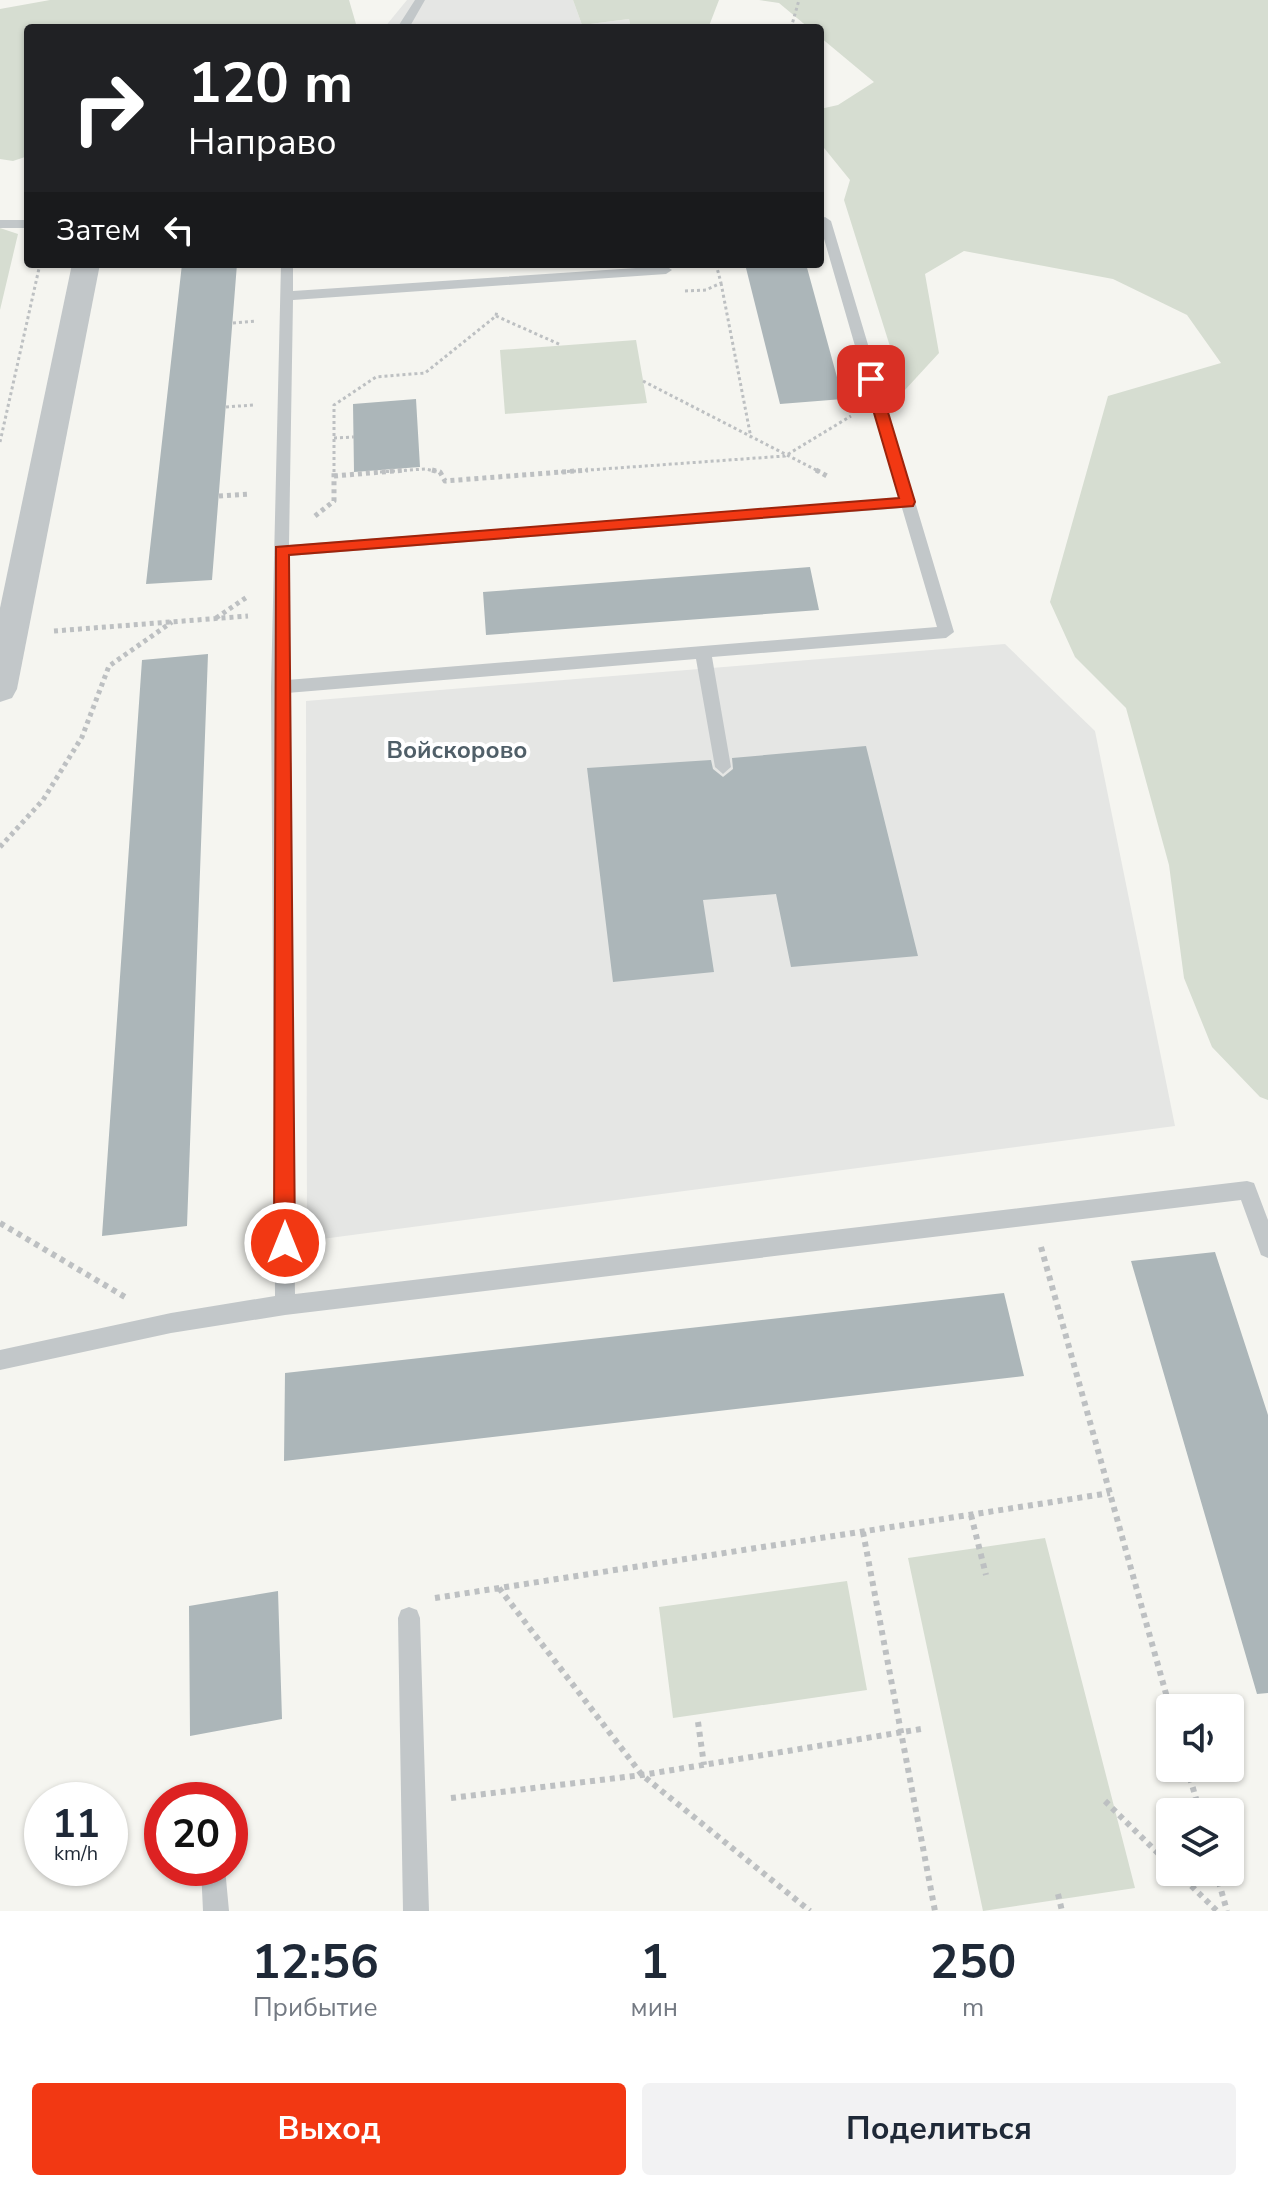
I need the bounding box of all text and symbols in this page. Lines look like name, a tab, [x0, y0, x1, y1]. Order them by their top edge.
text: 120 m	[188, 45, 353, 122]
icon: right	[56, 56, 160, 160]
text: Направо	[188, 118, 337, 167]
icon: left	[157, 208, 201, 252]
text: Затем	[56, 210, 141, 251]
pin	[837, 345, 905, 413]
icon: arrive	[849, 357, 893, 401]
district label: Войскорово	[386, 734, 528, 766]
position arrow	[243, 1201, 327, 1285]
map controls	[1156, 1694, 1244, 1886]
button: sound	[1156, 1694, 1244, 1782]
speed limit sign: 20	[144, 1782, 248, 1886]
text: 11	[52, 1797, 100, 1851]
button: layers	[1156, 1798, 1244, 1886]
text: km/h	[54, 1840, 98, 1867]
text: 12:56	[252, 1929, 379, 1995]
text: 1	[640, 1929, 669, 1995]
text: 250	[930, 1929, 1016, 1995]
text: Прибытие	[253, 1990, 378, 2025]
text: мин	[631, 1990, 678, 2025]
text: m	[962, 1990, 984, 2025]
button: Выход	[32, 2083, 626, 2175]
button: Поделиться	[642, 2083, 1236, 2175]

